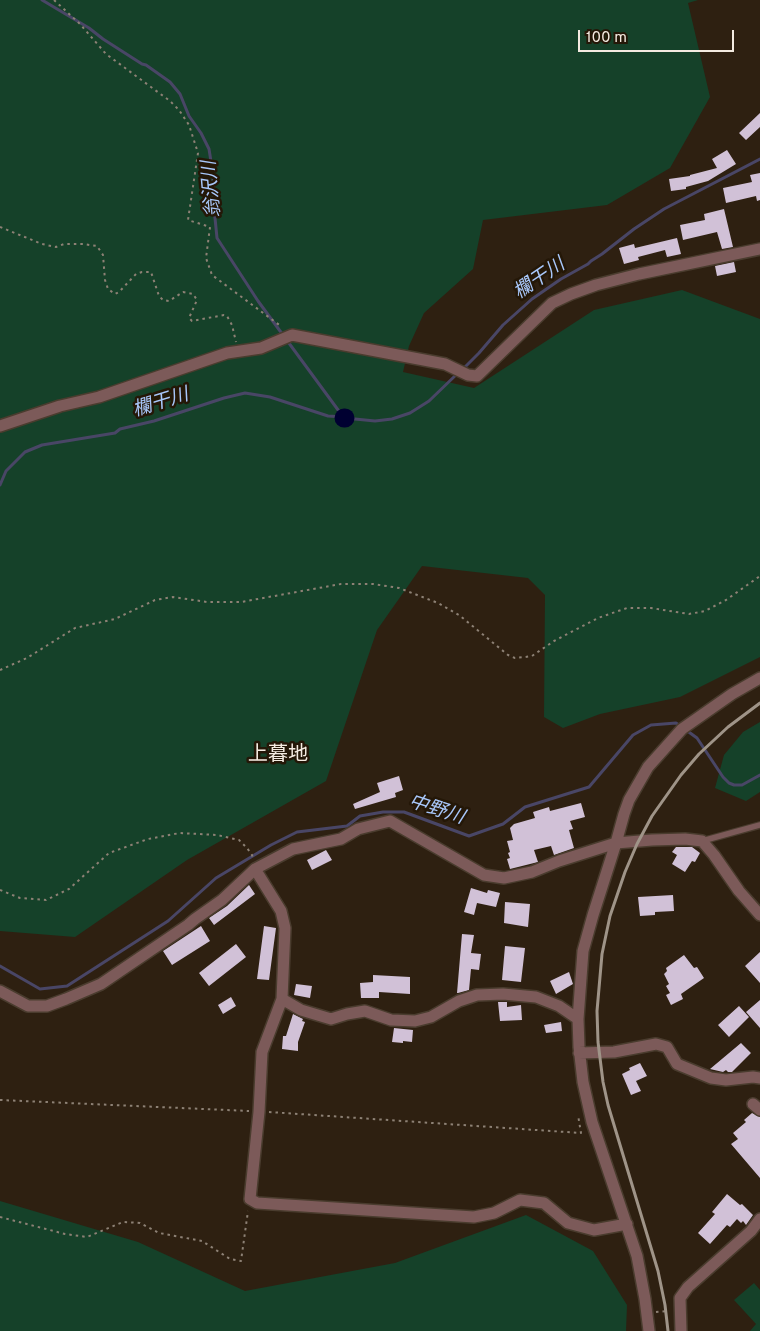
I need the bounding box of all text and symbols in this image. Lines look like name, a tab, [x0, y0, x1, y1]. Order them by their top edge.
scale bar	[580, 20, 736, 52]
text: 100 m	[586, 29, 627, 48]
water label: 翁沢川	[199, 160, 227, 218]
water label: 欄干川	[510, 255, 570, 305]
water label: 欄干川	[130, 385, 192, 423]
district label: 上暮地	[248, 744, 308, 768]
water label: 中野川	[405, 791, 467, 831]

